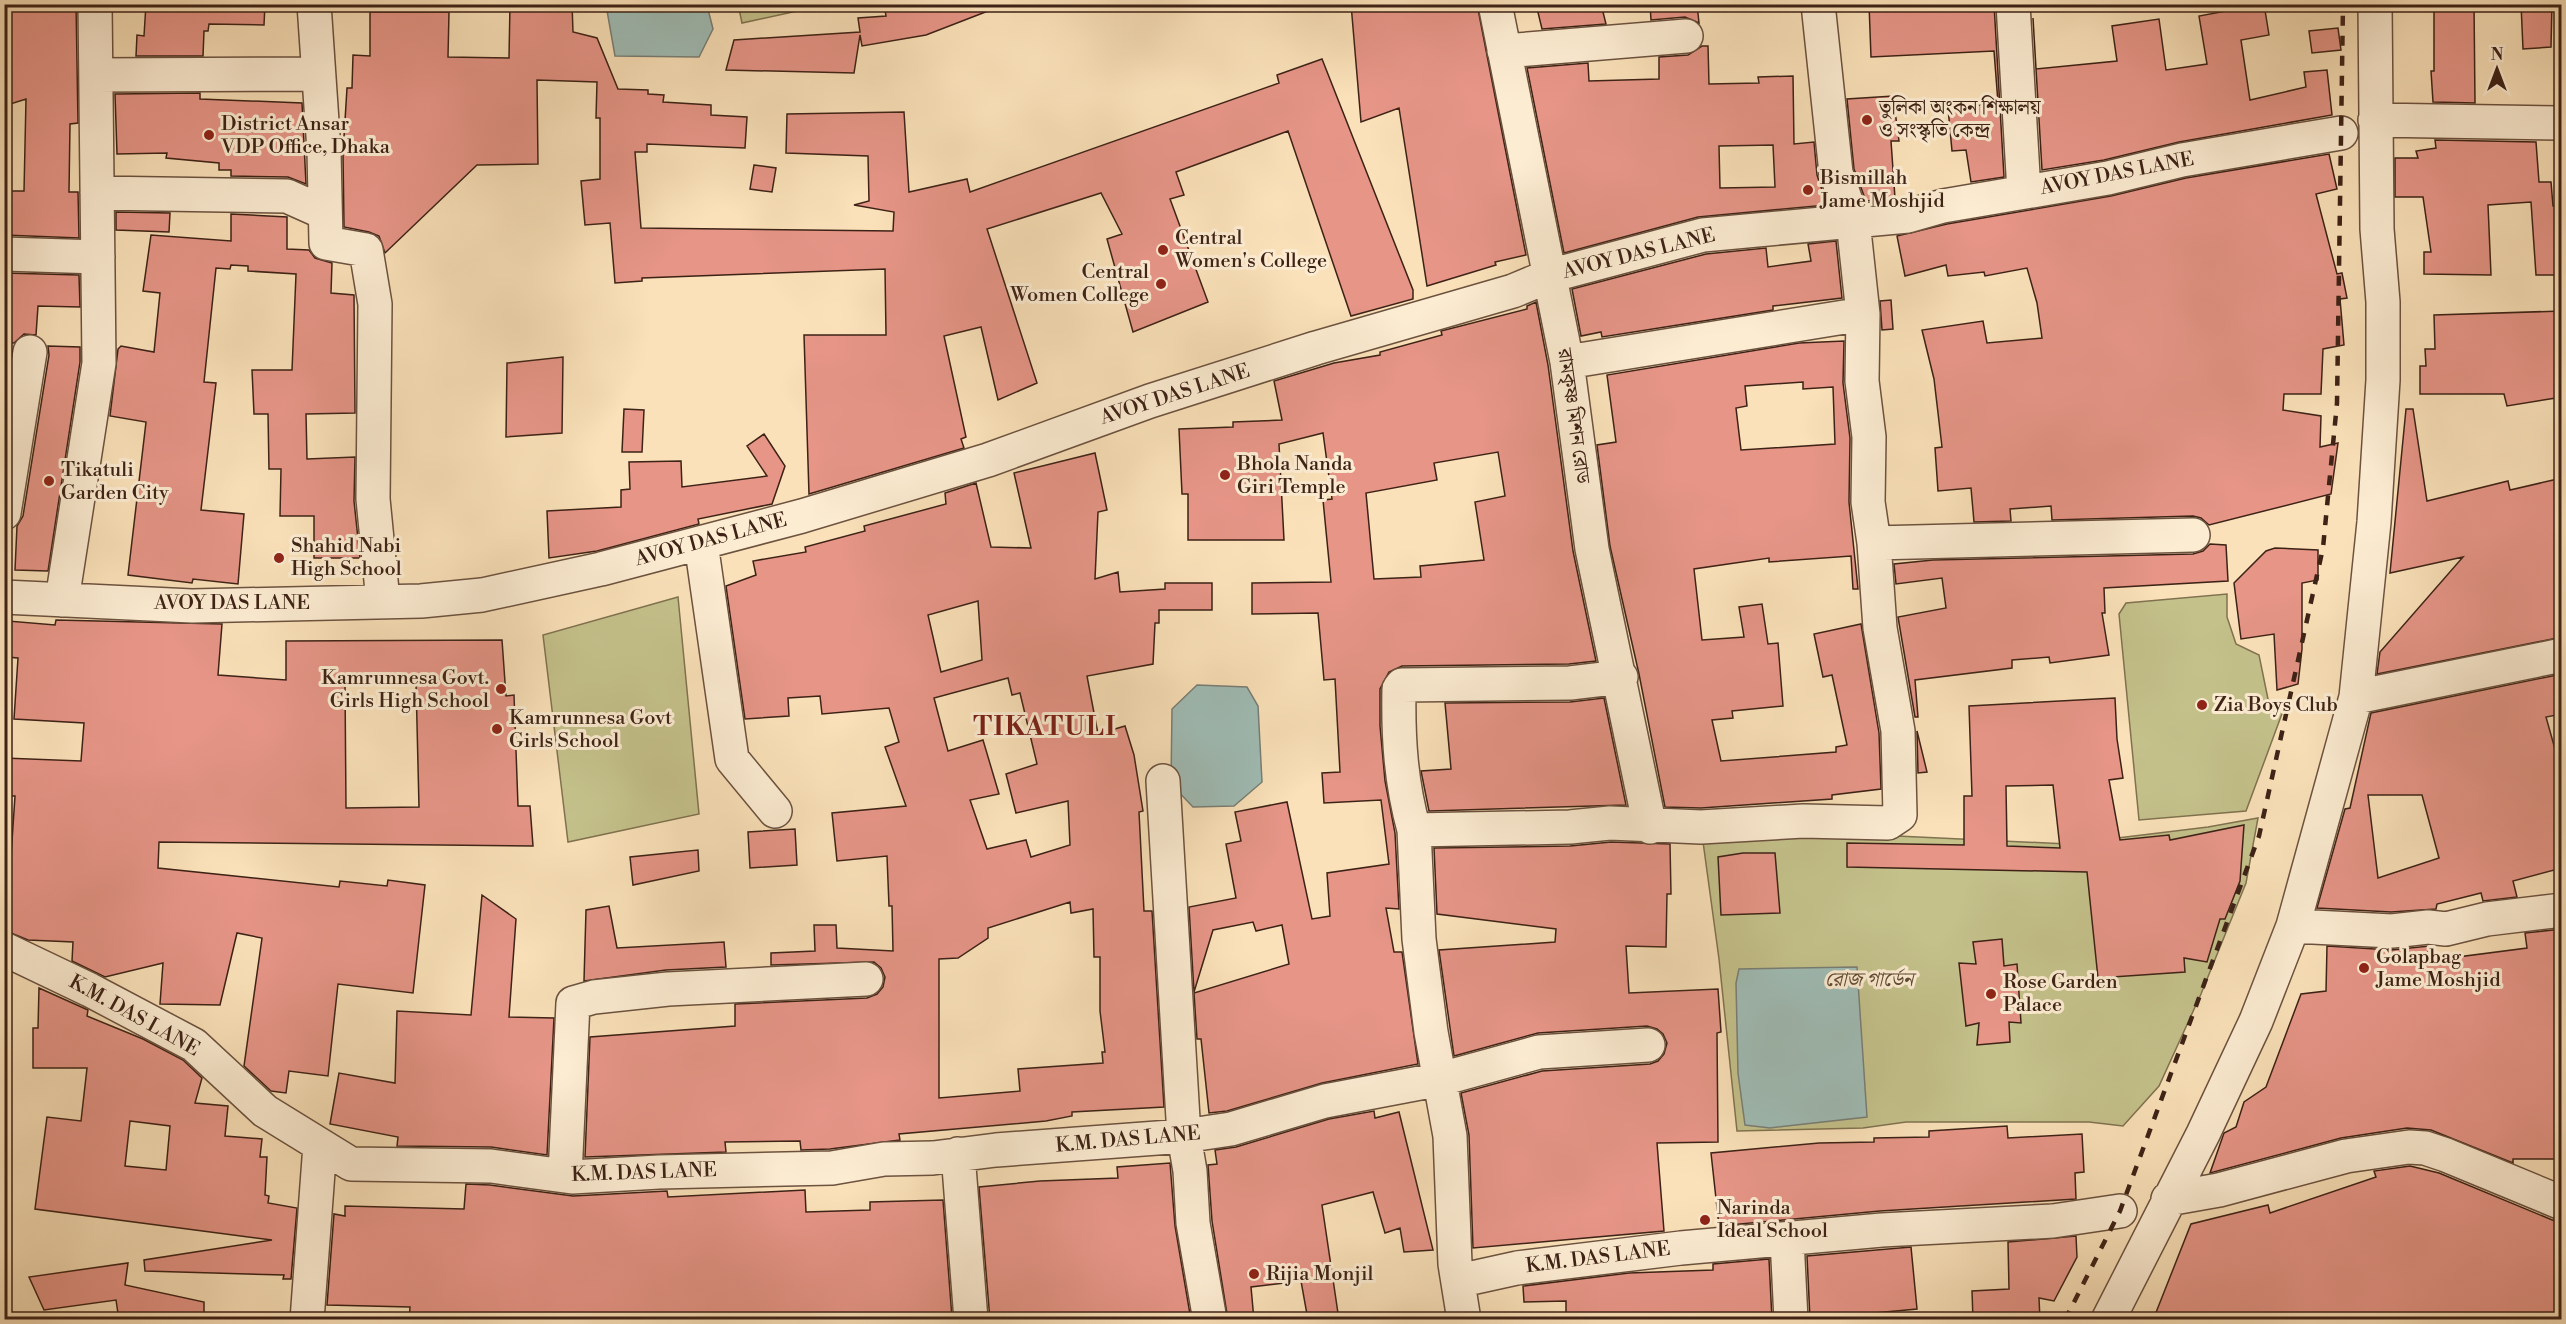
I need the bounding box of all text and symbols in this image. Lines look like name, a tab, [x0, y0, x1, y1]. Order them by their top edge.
north arrow	[2467, 39, 2527, 99]
text: N	[2491, 45, 2504, 65]
place label: তুলিকা অংকন শিক্ষালয় ও সংস্কৃতি কেন্দ্র	[1878, 95, 2042, 144]
place label: District Ansar VDP Office, Dhaka	[220, 112, 391, 160]
marker: তুলিকা অংকন শিক্ষালয় ও সংস্কৃতি কেন্দ্র	[1860, 113, 1874, 127]
marker: District Ansar VDP Office, Dhaka	[202, 128, 216, 142]
street label: AVOY DAS LANE	[2037, 147, 2196, 201]
place label: Bismillah Jame Moshjid	[1819, 166, 1945, 214]
marker: Bismillah Jame Moshjid	[1801, 183, 1815, 197]
street label: AVOY DAS LANE	[1559, 223, 1718, 285]
place label: Central Women's College	[1174, 226, 1327, 274]
marker: Central Women's College	[1156, 243, 1170, 257]
place label: Central Women College	[1009, 260, 1149, 308]
marker: Central Women College	[1154, 277, 1168, 291]
street label: রামকৃষ্ণ মিশন রোড	[1551, 346, 1596, 486]
street label: AVOY DAS LANE	[1096, 359, 1253, 431]
place label: Bhola Nanda Giri Temple	[1236, 452, 1353, 500]
place label: Tikatuli Garden City	[61, 458, 169, 506]
marker: Bhola Nanda Giri Temple	[1218, 468, 1232, 482]
marker: Tikatuli Garden City	[42, 474, 56, 488]
street label: AVOY DAS LANE	[631, 508, 790, 573]
place label: Shahid Nabi High School	[291, 534, 402, 582]
marker: Shahid Nabi High School	[272, 551, 286, 565]
street label: AVOY DAS LANE	[153, 591, 310, 616]
place label: Kamrunnesa Govt. Girls High School	[321, 666, 489, 714]
marker: Kamrunnesa Govt. Girls High School	[494, 682, 508, 696]
place label: Zia Boys Club	[2214, 693, 2338, 718]
marker: Zia Boys Club	[2195, 698, 2209, 712]
place label: Kamrunnesa Govt Girls School	[509, 706, 672, 754]
district label: TIKATULI	[973, 711, 1117, 743]
marker: Kamrunnesa Govt Girls School	[490, 722, 504, 736]
place label: Golapbag Jame Moshjid	[2375, 945, 2501, 993]
marker: Golapbag Jame Moshjid	[2357, 961, 2371, 975]
park label: রোজ গার্ডেন	[1825, 968, 1917, 993]
street label: K.M. DAS LANE	[64, 970, 204, 1062]
place label: Rose Garden Palace	[2003, 970, 2118, 1018]
marker: Rose Garden Palace	[1984, 987, 1998, 1001]
street label: K.M. DAS LANE	[1054, 1121, 1202, 1159]
street label: K.M. DAS LANE	[571, 1158, 717, 1188]
place label: Narinda Ideal School	[1717, 1196, 1828, 1244]
marker: Narinda Ideal School	[1698, 1213, 1712, 1227]
street label: K.M. DAS LANE	[1524, 1237, 1672, 1279]
place label: Rijia Monjil	[1266, 1262, 1373, 1287]
marker: Rijia Monjil	[1247, 1267, 1261, 1281]

